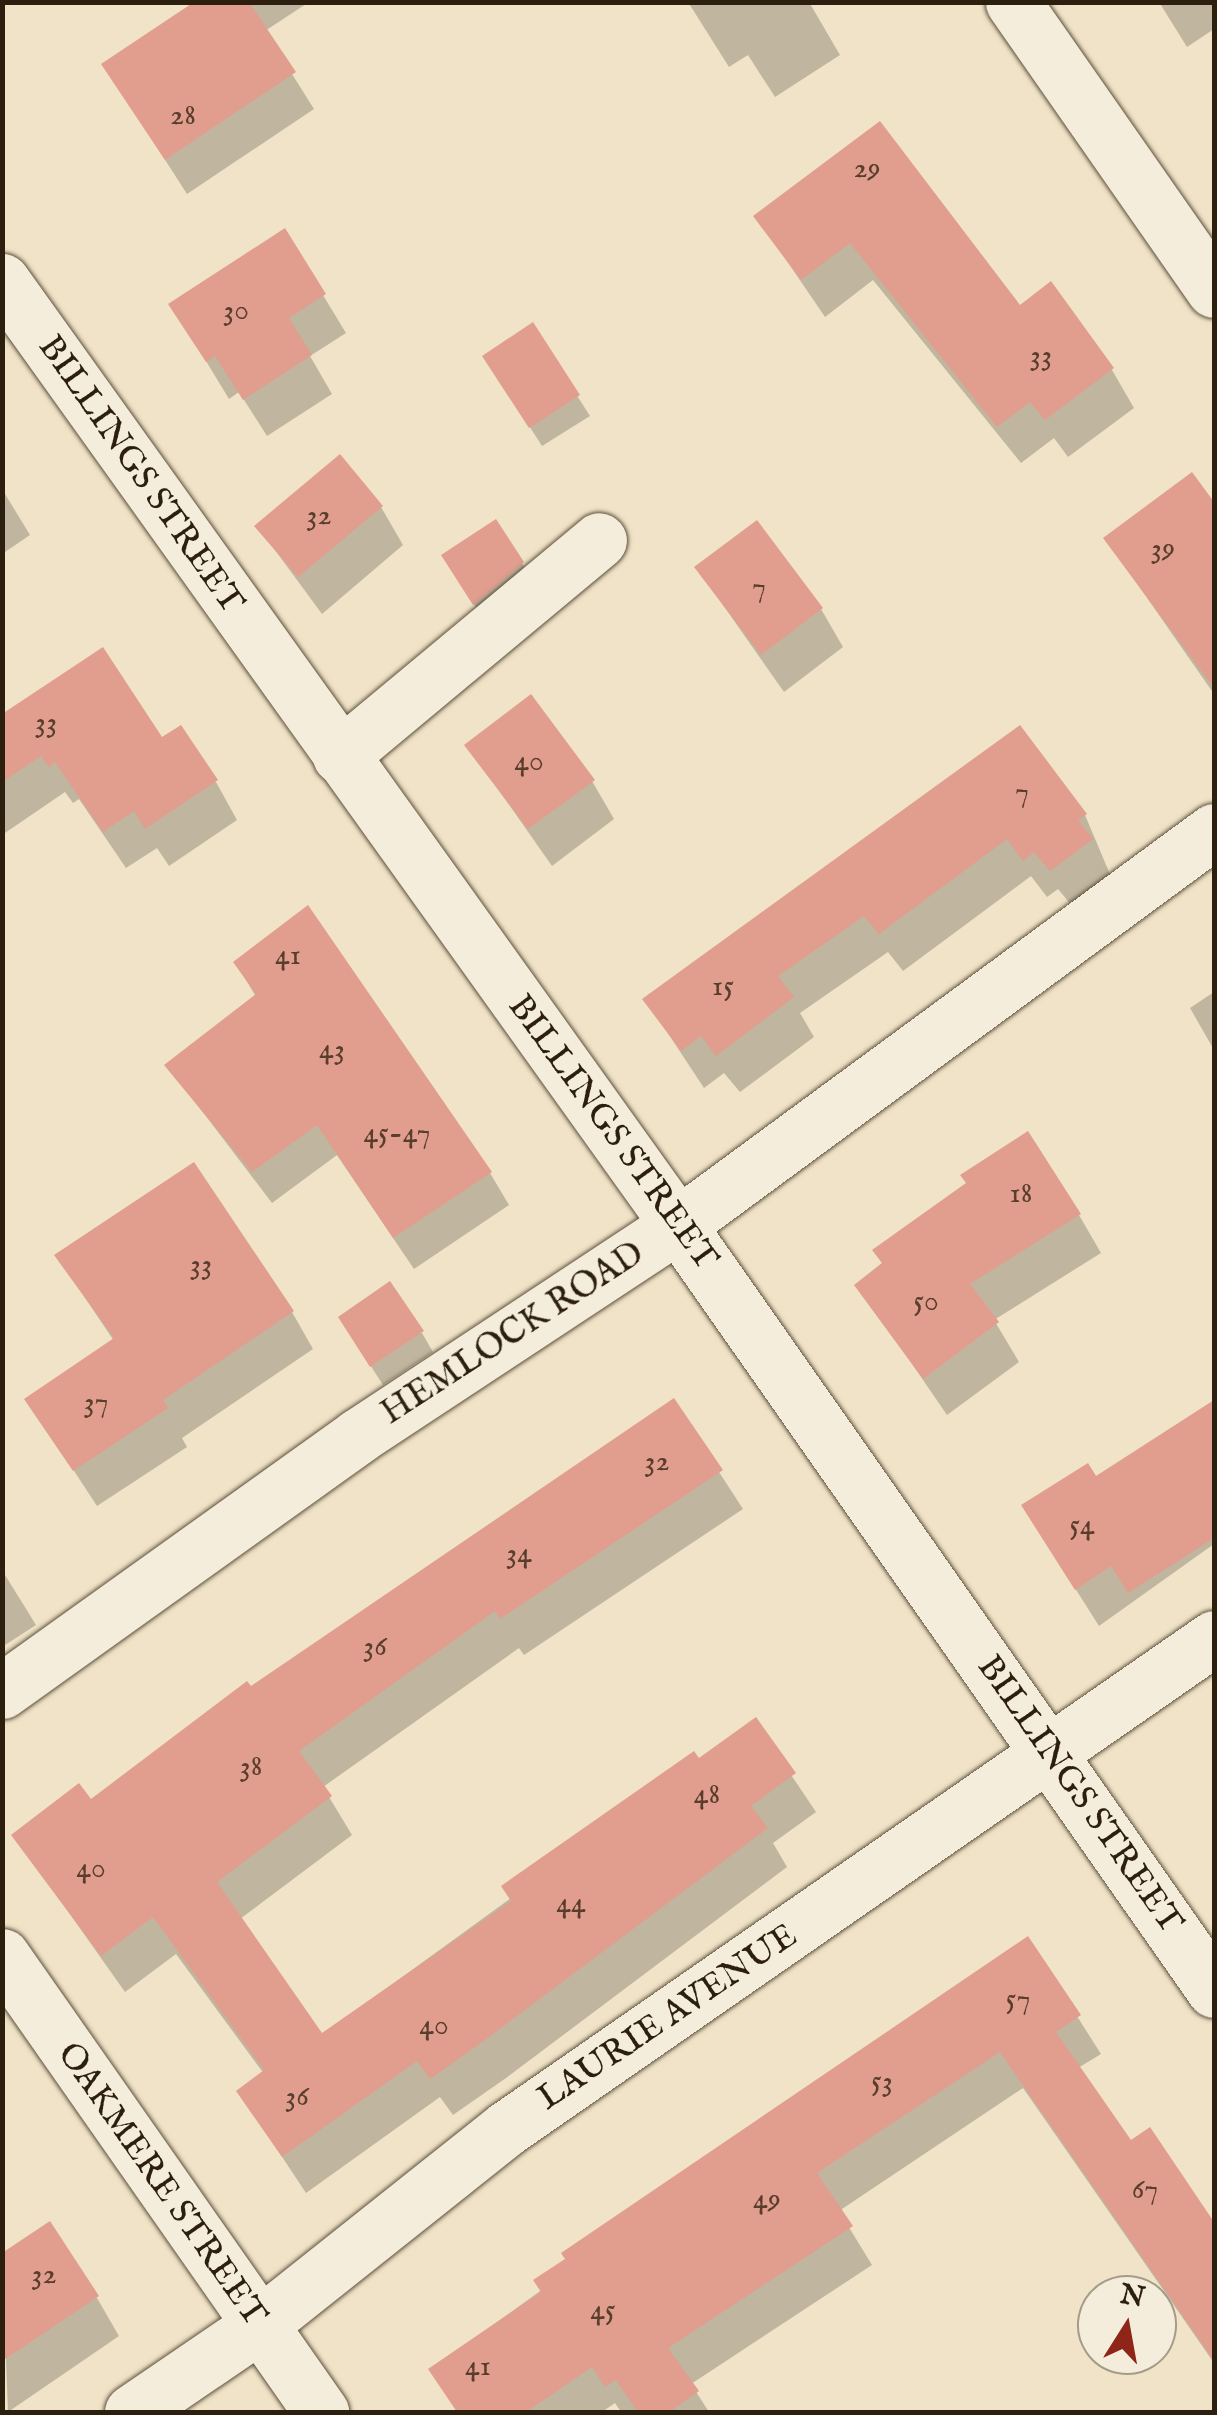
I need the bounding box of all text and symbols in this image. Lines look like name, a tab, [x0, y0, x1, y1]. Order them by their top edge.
house number: 28	[170, 98, 196, 134]
house number: 29	[853, 151, 881, 187]
house number: 30	[223, 293, 249, 329]
street label: BILLINGS STREET	[28, 328, 252, 622]
house number: 33	[1030, 338, 1052, 374]
house number: 32	[306, 498, 332, 534]
house number: 39	[1151, 531, 1175, 567]
house number: 7	[752, 570, 766, 606]
house number: 33	[35, 705, 57, 741]
house number: 40	[514, 744, 544, 780]
house number: 7	[1015, 775, 1029, 811]
house number: 41	[275, 938, 301, 974]
house number: 15	[712, 969, 734, 1005]
street label: BILLINGS STREET	[498, 987, 726, 1279]
house number: 43	[319, 1032, 345, 1068]
house number: 45-47	[363, 1116, 431, 1152]
house number: 18	[1010, 1176, 1032, 1212]
street label: HEMLOCK ROAD	[374, 1233, 652, 1435]
house number: 33	[190, 1247, 212, 1283]
house number: 50	[913, 1284, 939, 1320]
house number: 37	[83, 1385, 109, 1421]
house number: 32	[644, 1444, 670, 1480]
house number: 54	[1069, 1508, 1095, 1544]
house number: 34	[506, 1536, 532, 1572]
house number: 36	[363, 1629, 387, 1665]
street label: BILLINGS STREET	[967, 1648, 1191, 1942]
house number: 38	[240, 1749, 262, 1785]
house number: 48	[694, 1777, 720, 1813]
house number: 40	[76, 1851, 106, 1887]
house number: 44	[556, 1886, 586, 1922]
street label: LAURIE AVENUE	[530, 1916, 806, 2120]
house number: 57	[1006, 1982, 1030, 2018]
house number: 40	[419, 2008, 449, 2044]
street label: OAKMERE STREET	[47, 2035, 275, 2335]
house number: 53	[871, 2064, 893, 2100]
house number: 36	[285, 2079, 309, 2115]
house number: 67	[1132, 2172, 1158, 2208]
house number: 49	[753, 2182, 781, 2218]
house number: 32	[31, 2257, 57, 2293]
north arrow	[1077, 2275, 1177, 2375]
text: N	[1117, 2278, 1148, 2317]
house number: 45	[590, 2293, 616, 2329]
house number: 41	[465, 2349, 491, 2385]

